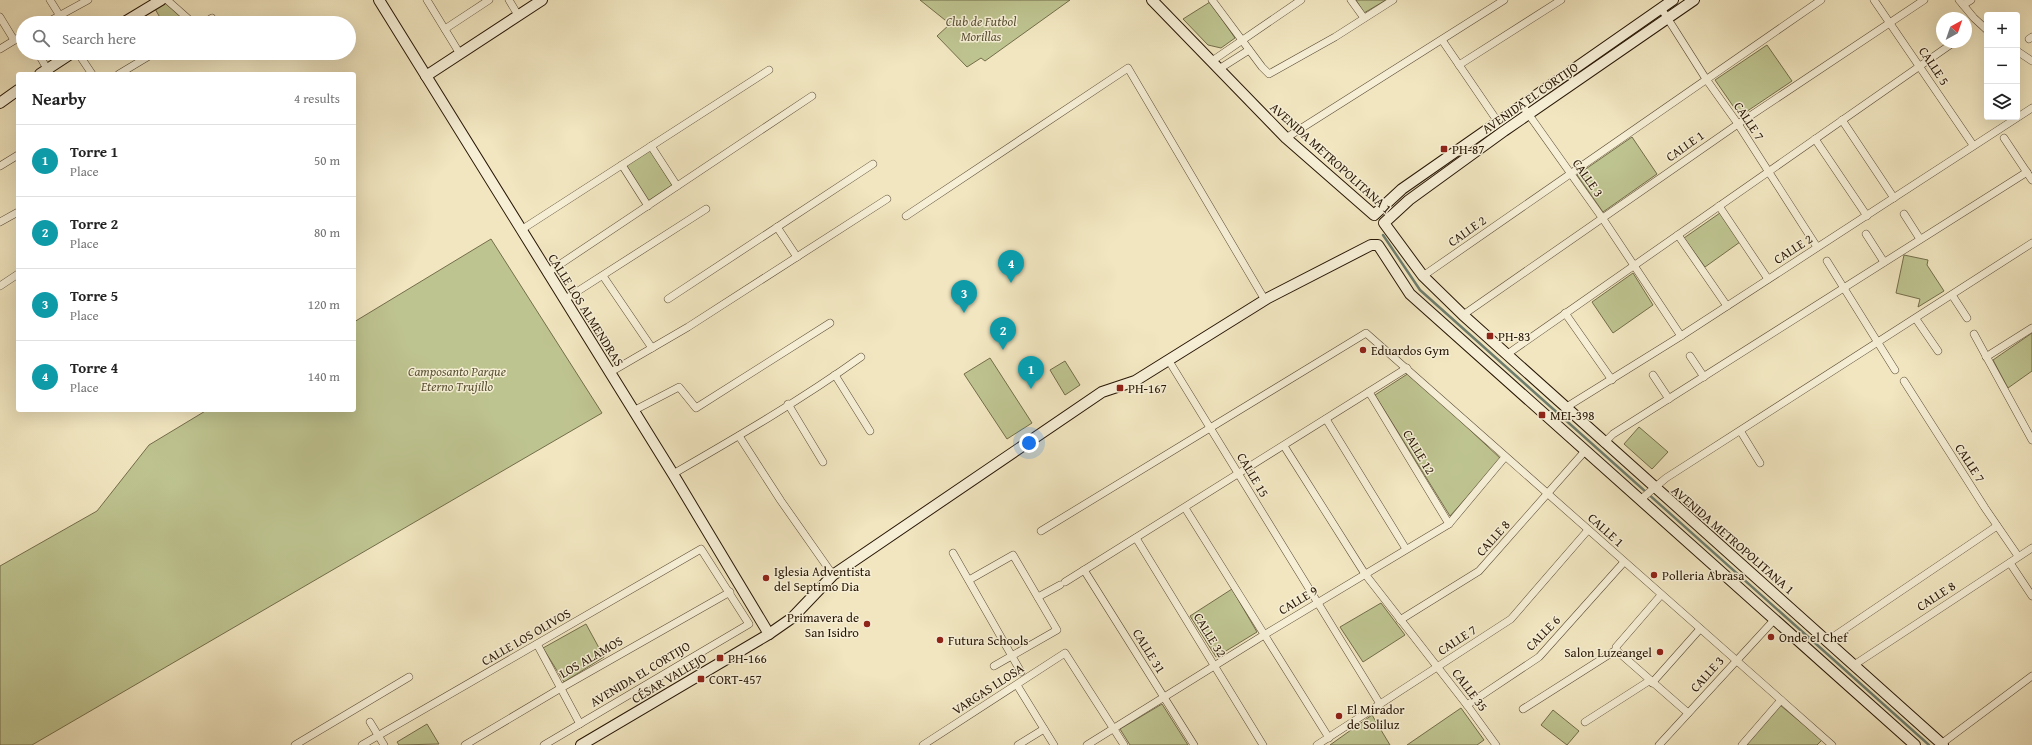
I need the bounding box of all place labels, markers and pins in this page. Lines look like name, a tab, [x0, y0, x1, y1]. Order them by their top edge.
place label: PH-87	[1452, 140, 1485, 159]
marker: PH-87	[1439, 144, 1449, 154]
pin: 4	[998, 250, 1024, 283]
pin: 3	[951, 280, 977, 313]
pin: 2	[990, 317, 1016, 350]
place label: PH-83	[1498, 327, 1531, 346]
marker: PH-83	[1485, 331, 1495, 341]
place label: Eduardos Gym	[1371, 341, 1450, 360]
marker: Eduardos Gym	[1358, 345, 1368, 355]
pin: 1	[1018, 356, 1044, 389]
place label: PH-167	[1128, 379, 1167, 398]
marker: PH-167	[1115, 383, 1125, 393]
place label: MEI-398	[1550, 406, 1594, 425]
marker: MEI-398	[1537, 410, 1547, 420]
place label: Iglesia Adventista del Septimo Dia	[774, 562, 871, 596]
place label: Polleria Abrasa	[1662, 566, 1745, 585]
marker: Polleria Abrasa	[1649, 570, 1659, 580]
marker: Iglesia Adventista del Septimo Dia	[761, 573, 771, 583]
place label: Primavera de San Isidro	[787, 608, 859, 642]
marker: Primavera de San Isidro	[862, 619, 872, 629]
place label: Onde el Chef	[1779, 628, 1849, 647]
place label: Futura Schools	[948, 631, 1029, 650]
marker: Onde el Chef	[1766, 632, 1776, 642]
marker: Futura Schools	[935, 635, 945, 645]
place label: Salon Luzeangel	[1564, 643, 1652, 662]
marker: Salon Luzeangel	[1655, 647, 1665, 657]
place label: PH-166	[728, 649, 767, 668]
marker: PH-166	[715, 653, 725, 663]
place label: CORT-457	[709, 670, 762, 689]
marker: CORT-457	[696, 674, 706, 684]
place label: El Mirador de Soliluz	[1347, 700, 1405, 734]
marker: El Mirador de Soliluz	[1334, 711, 1344, 721]

